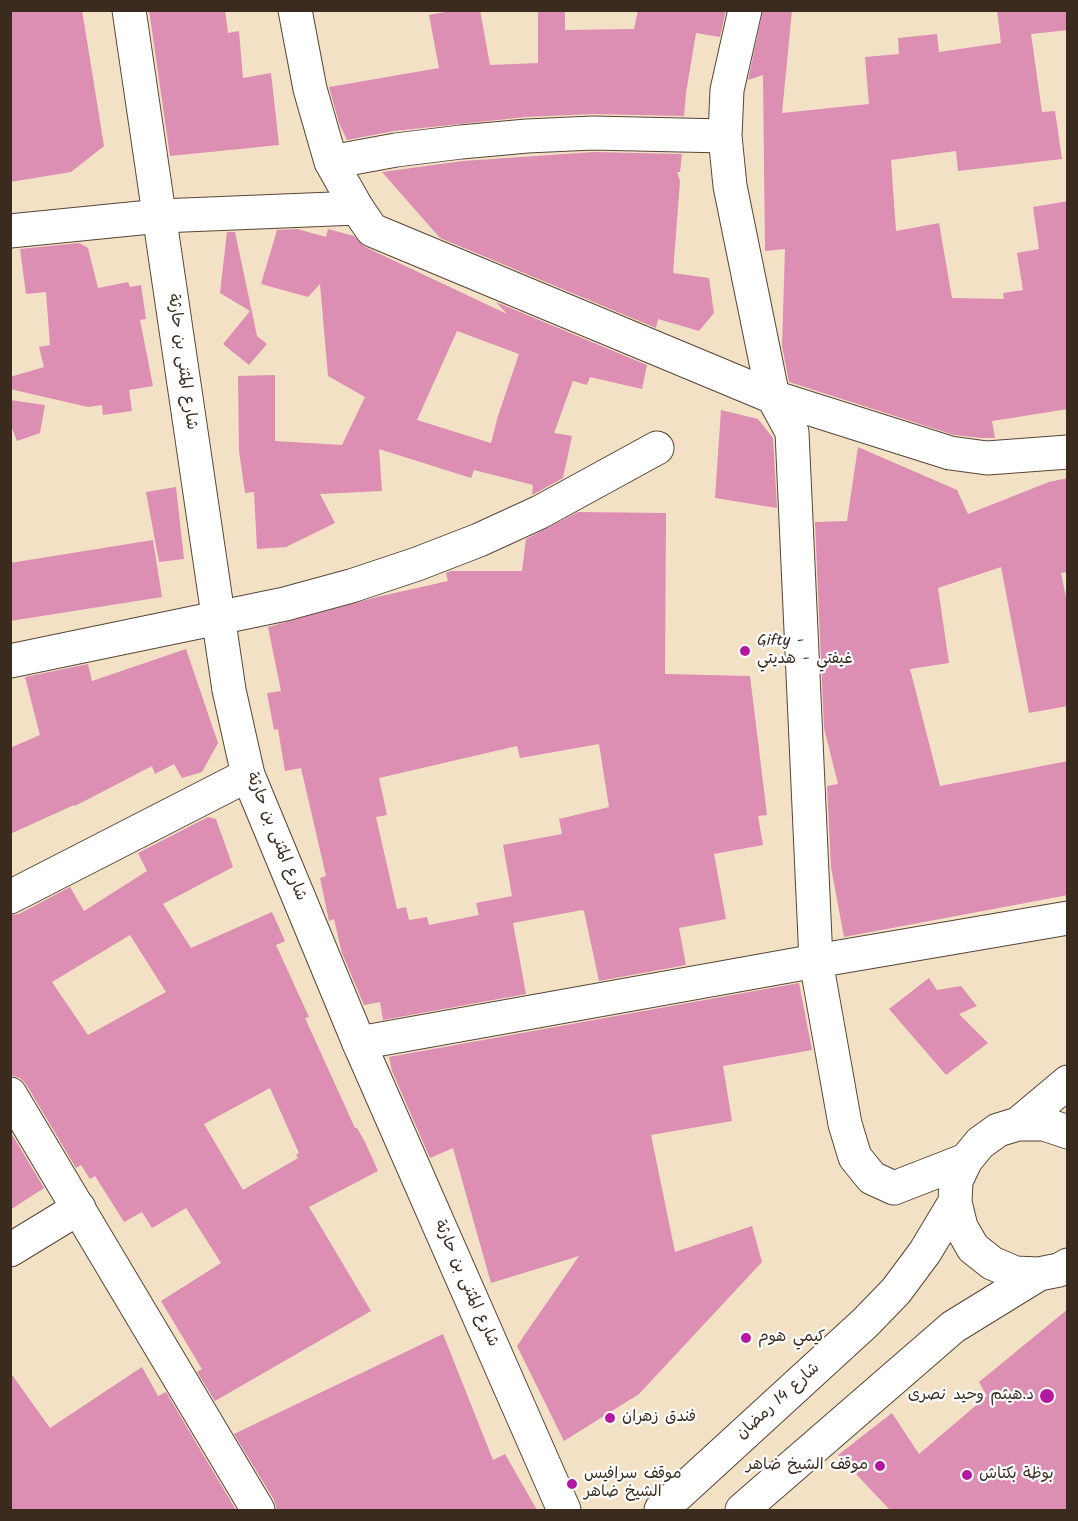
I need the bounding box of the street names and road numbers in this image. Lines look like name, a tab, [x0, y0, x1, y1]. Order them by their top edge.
street label: شارع المثنى بن حارثة	[162, 293, 200, 431]
street label: شارع المثنى بن حارثة	[240, 770, 310, 904]
street label: شارع المثنى بن حارثة	[428, 1218, 502, 1350]
street label: شارع 14 رمضان	[733, 1360, 825, 1444]

